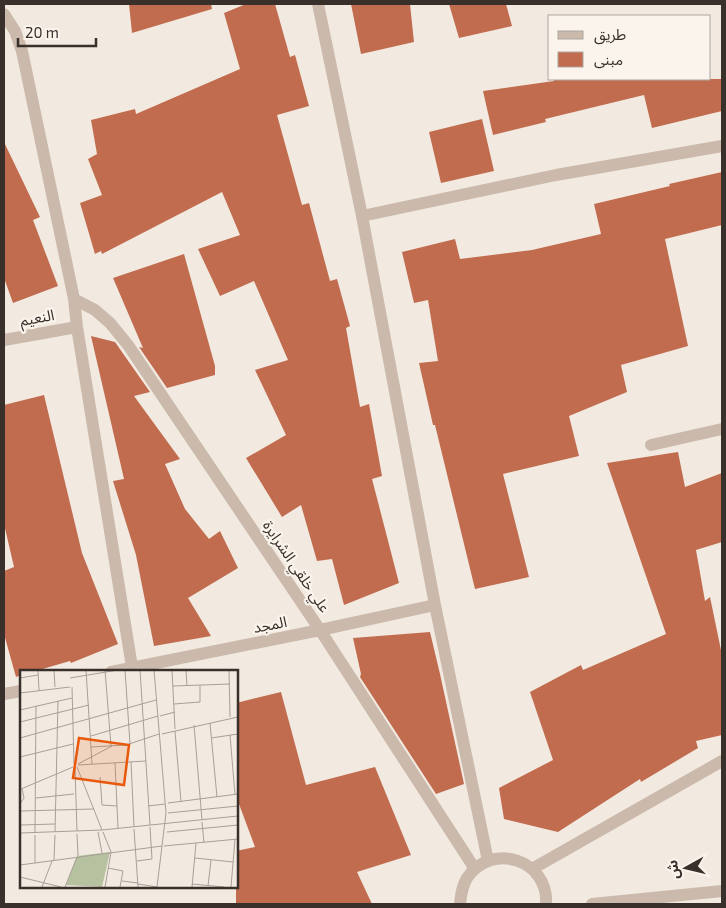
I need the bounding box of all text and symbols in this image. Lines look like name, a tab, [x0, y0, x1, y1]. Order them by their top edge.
scale bar	[18, 15, 95, 47]
legend	[548, 15, 711, 80]
text: 20 m	[25, 23, 59, 41]
text: طريق	[594, 25, 626, 45]
text: مبنى	[594, 50, 623, 69]
street label: النعيم	[18, 305, 56, 332]
street label: علي خلقي الشرايرة	[257, 517, 335, 618]
street label: المجد	[252, 612, 288, 636]
inset map	[20, 670, 238, 888]
north arrow	[661, 843, 711, 893]
text: ش	[663, 859, 682, 881]

